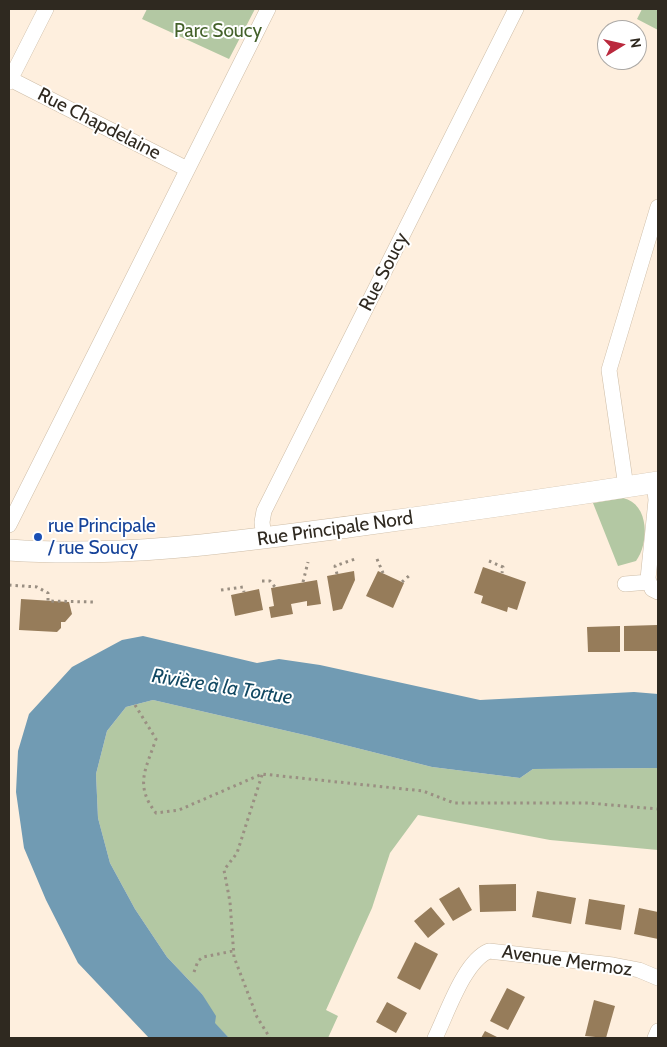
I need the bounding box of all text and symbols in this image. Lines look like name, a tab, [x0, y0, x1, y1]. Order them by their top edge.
park label: Parc Soucy	[174, 20, 262, 42]
north arrow	[597, 20, 647, 70]
text: N	[626, 37, 645, 49]
street label: Rue Chapdelaine	[34, 83, 164, 165]
street label: Rue Soucy	[355, 229, 413, 315]
street label: Rue Principale Nord	[256, 507, 414, 551]
place label: rue Principale / rue Soucy	[48, 515, 156, 559]
marker: rue Principale / rue Soucy	[32, 531, 44, 543]
water label: Rivière à la Tortue	[150, 664, 294, 710]
street label: Avenue Mermoz	[500, 941, 634, 981]

